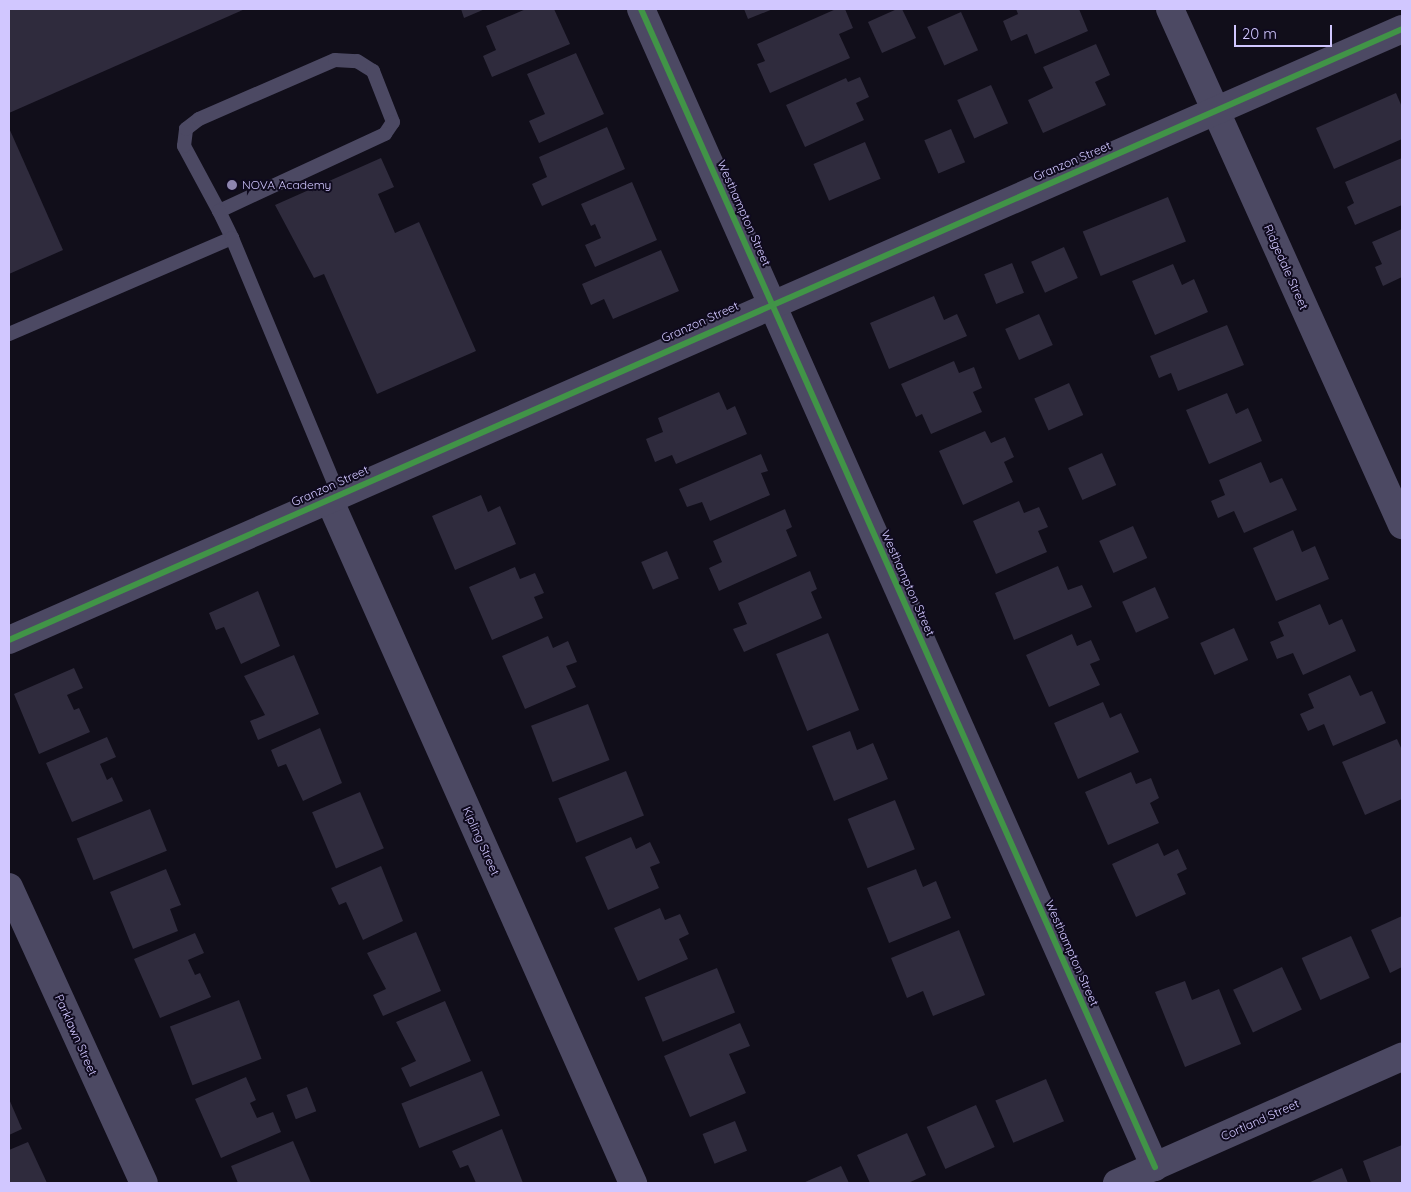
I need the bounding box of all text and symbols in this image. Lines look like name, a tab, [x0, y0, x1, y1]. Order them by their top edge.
scale bar	[1236, 15, 1334, 47]
text: 20 m	[1242, 24, 1277, 43]
street label: Granzon Street	[1031, 138, 1113, 184]
street label: Westhampton Street	[714, 158, 774, 268]
place label: NOVA Academy	[242, 178, 331, 192]
marker: NOVA Academy	[226, 179, 238, 191]
street label: Ridgedale Street	[1261, 222, 1311, 312]
street label: Granzon Street	[659, 299, 741, 345]
street label: Granzon Street	[289, 463, 371, 509]
street label: Westhampton Street	[878, 528, 938, 638]
street label: Kipling Street	[459, 804, 503, 878]
street label: Westhampton Street	[1042, 898, 1102, 1008]
street label: Parklawn Street	[52, 992, 100, 1078]
street label: Cortland Street	[1219, 1096, 1301, 1144]

